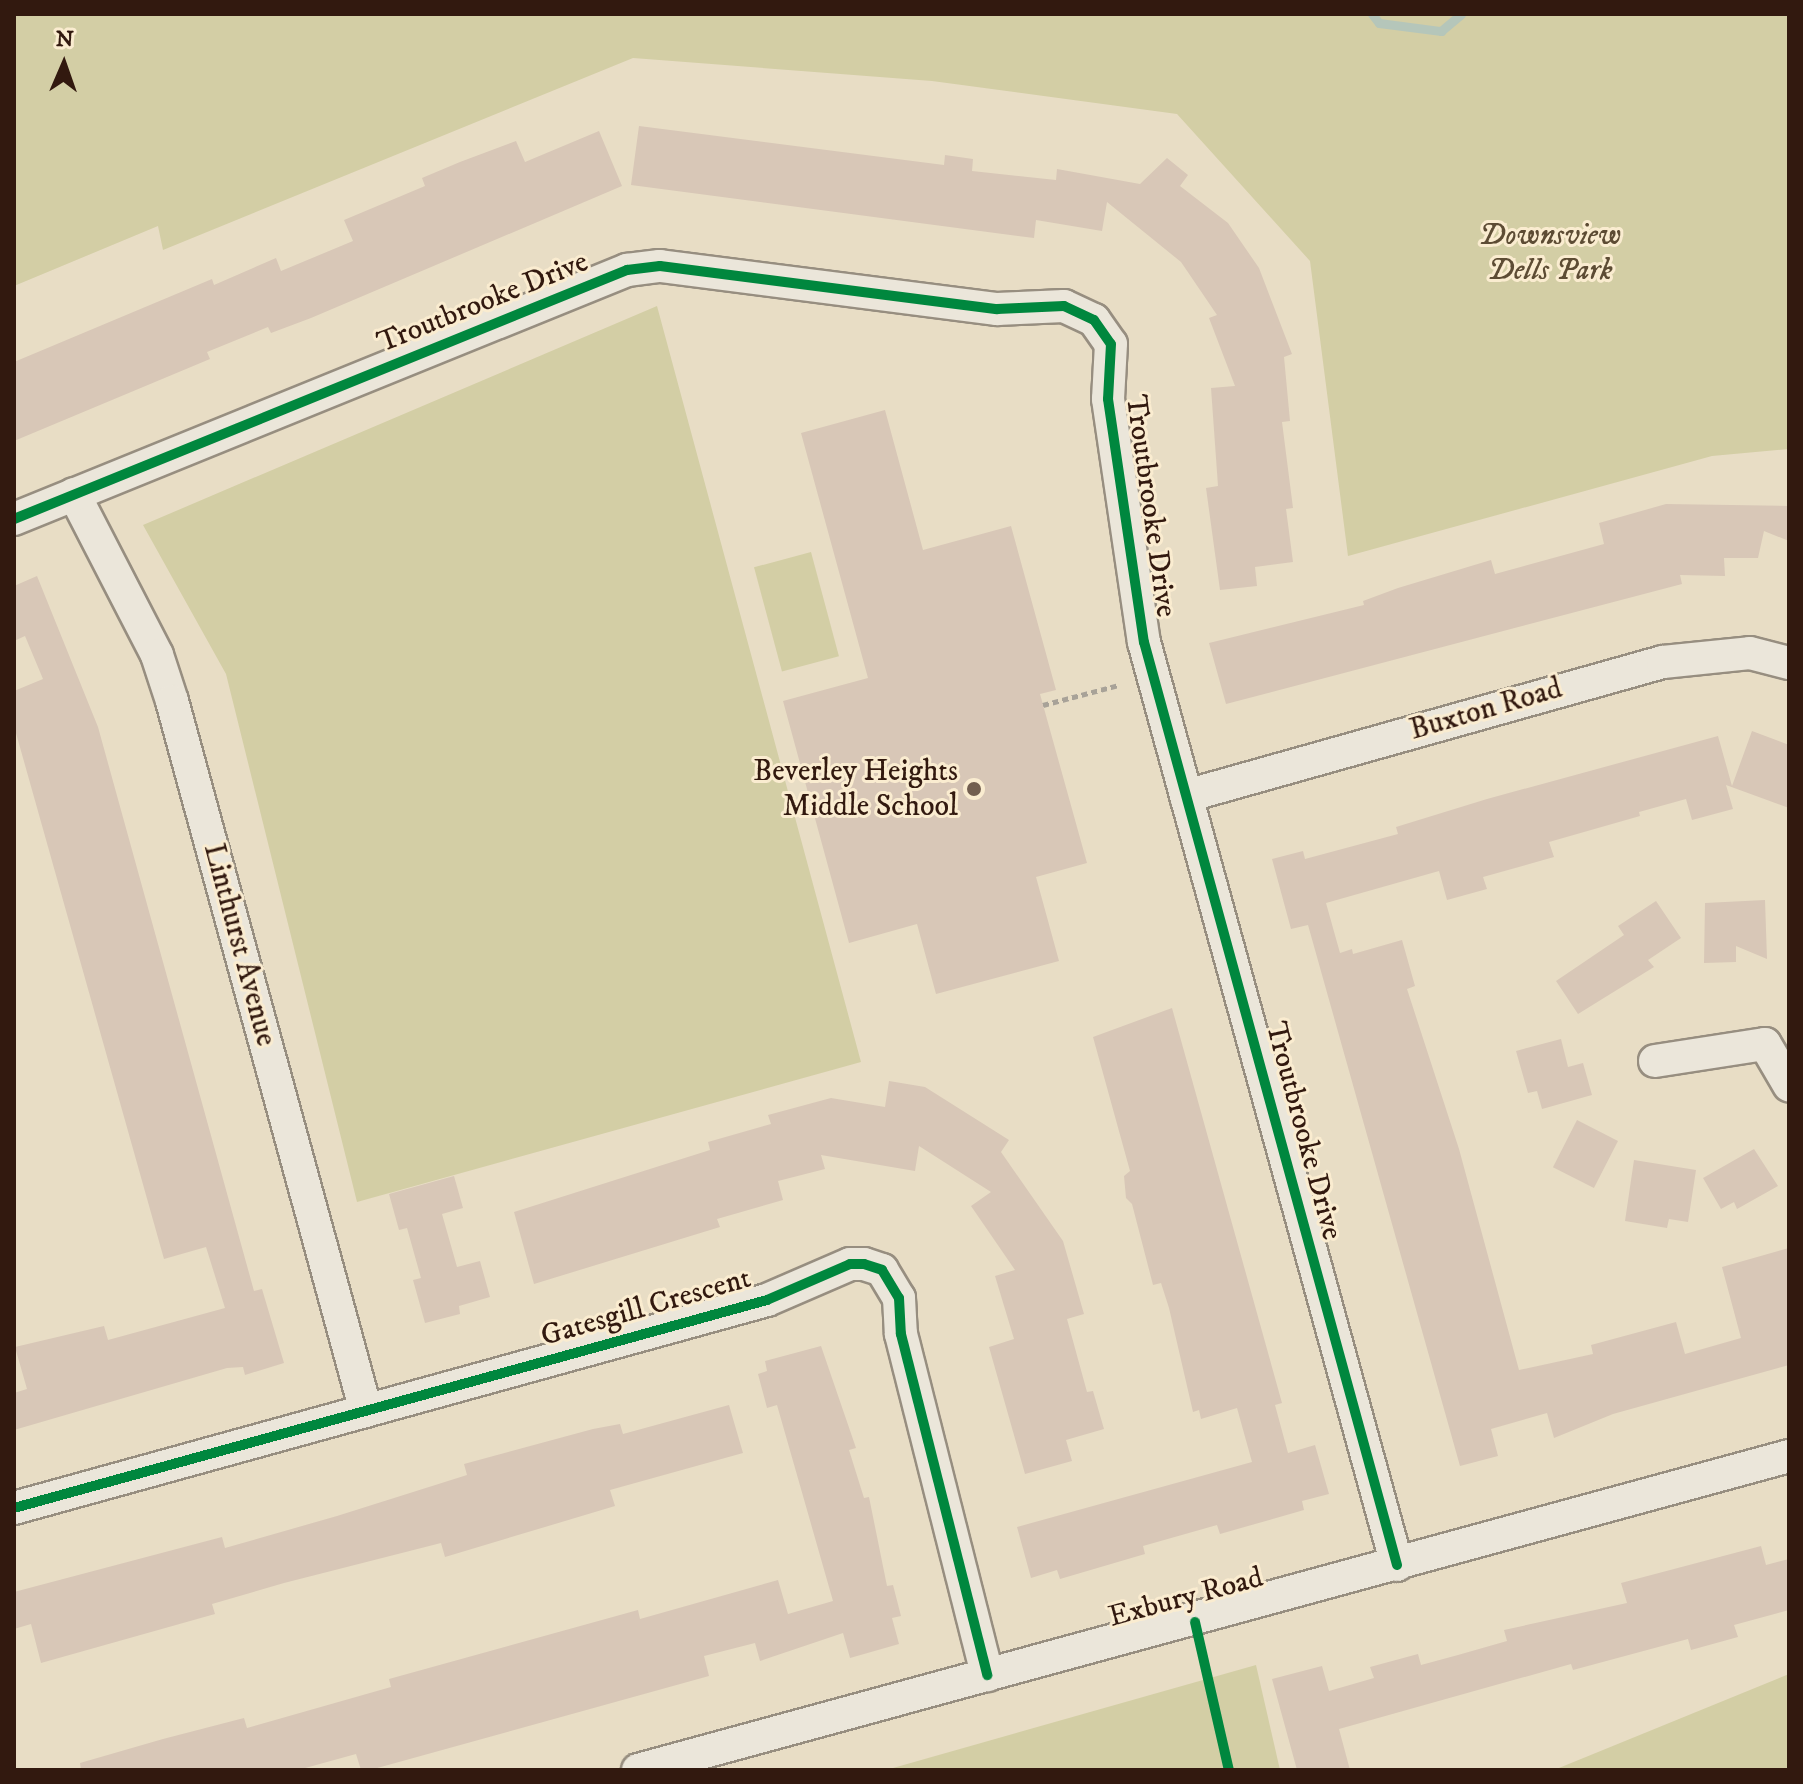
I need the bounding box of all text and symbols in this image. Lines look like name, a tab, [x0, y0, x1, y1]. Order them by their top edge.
north arrow	[24, 24, 104, 104]
text: N	[55, 26, 74, 53]
park label: Downsview Dells Park	[1479, 218, 1621, 288]
street label: Troutbrooke Drive	[372, 244, 594, 362]
street label: Troutbrooke Drive	[1117, 393, 1183, 619]
street label: Buxton Road	[1406, 671, 1566, 749]
place label: Beverley Heights Middle School	[753, 754, 958, 824]
marker: Beverley Heights Middle School	[965, 780, 983, 798]
street label: Linthurst Avenue	[195, 840, 283, 1050]
street label: Troutbrooke Drive	[1257, 1018, 1349, 1244]
street label: Gatesgill Crescent	[537, 1261, 755, 1355]
street label: Exbury Road	[1105, 1560, 1267, 1636]

